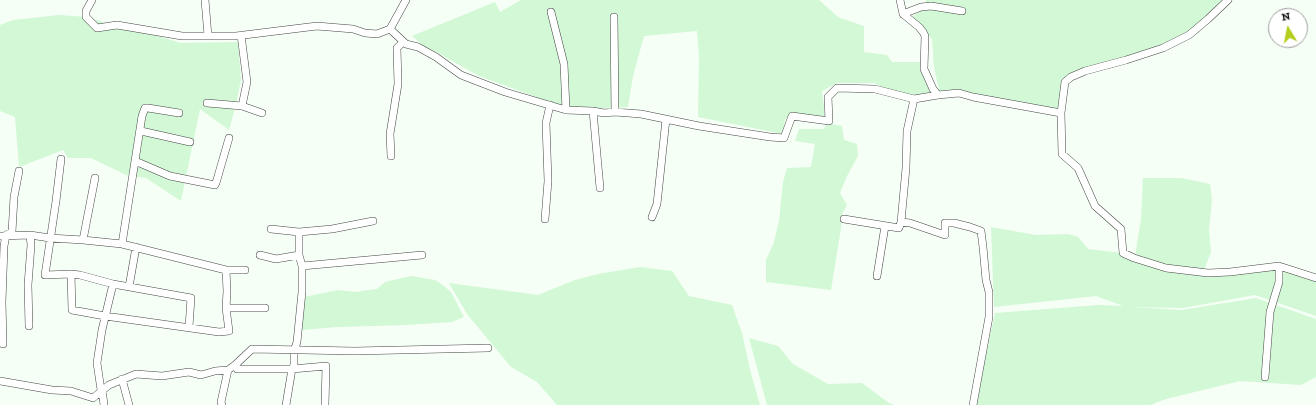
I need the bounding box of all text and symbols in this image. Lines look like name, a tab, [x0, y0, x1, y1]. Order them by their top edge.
north arrow	[1268, 8, 1308, 48]
text: N	[1281, 10, 1291, 24]

